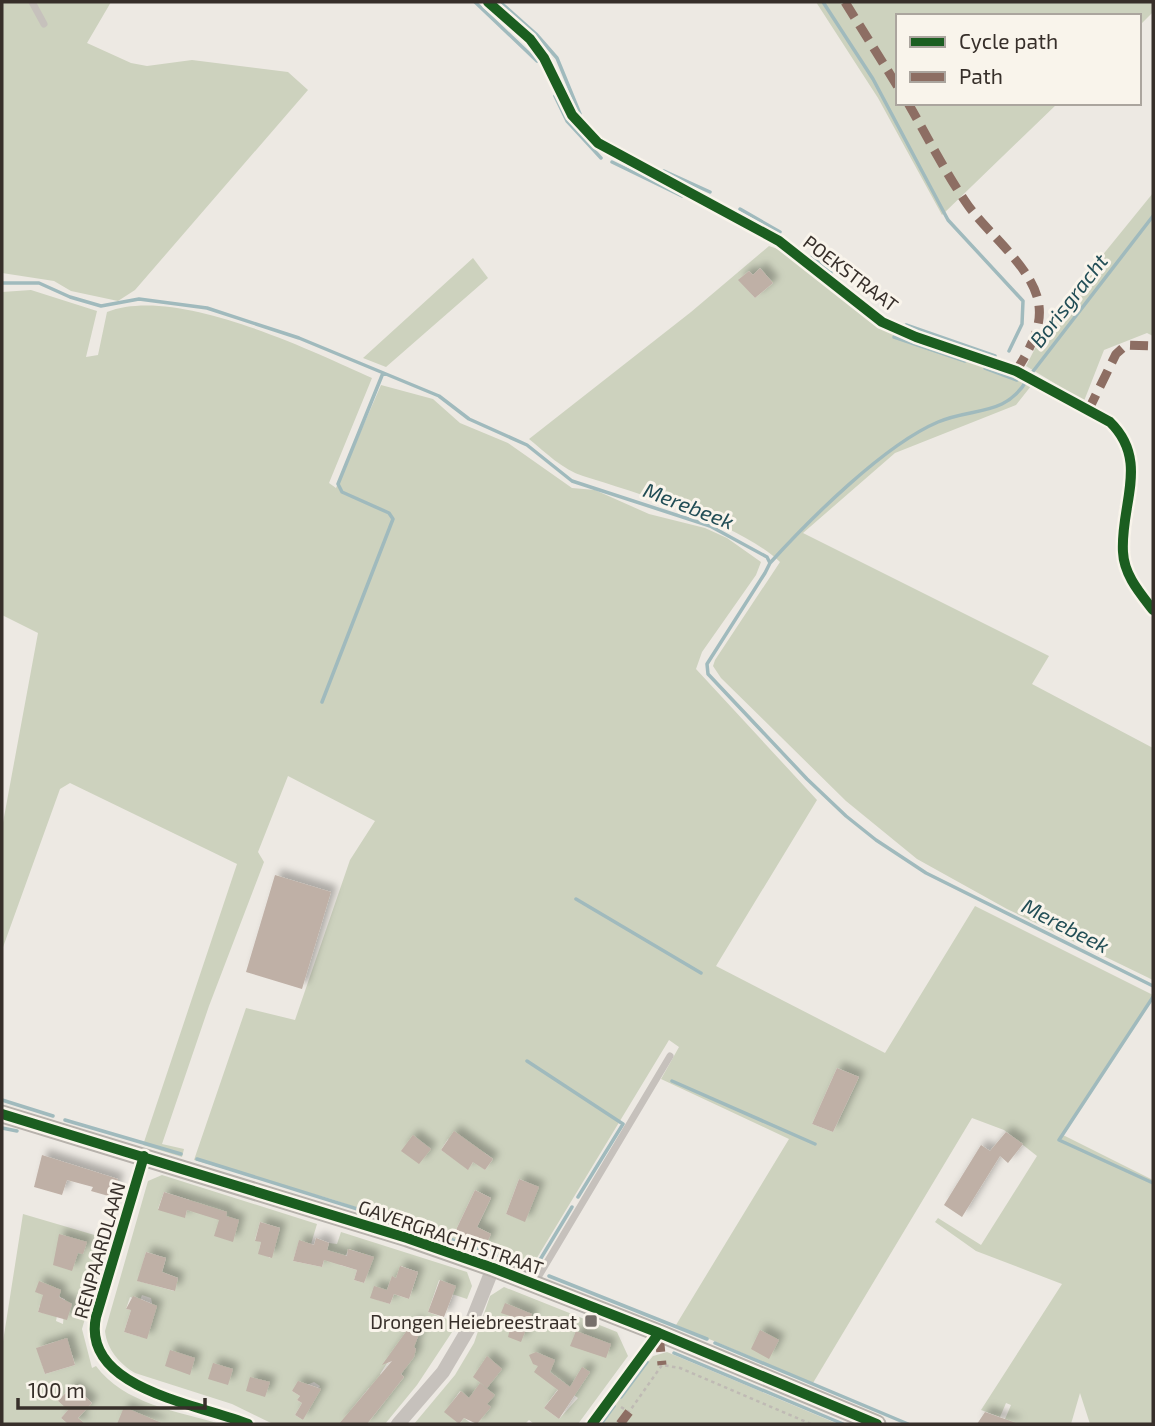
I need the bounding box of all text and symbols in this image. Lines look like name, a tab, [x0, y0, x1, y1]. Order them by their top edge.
legend	[896, 14, 1141, 105]
text: Cycle path	[959, 28, 1058, 53]
text: Path	[959, 63, 1003, 88]
street label: POEKSTRAAT	[799, 230, 903, 316]
water label: Borisgracht	[1024, 248, 1112, 352]
water label: Merebeek	[640, 476, 738, 534]
water label: Merebeek	[1018, 892, 1114, 958]
street label: RENPAARDLAAN	[68, 1179, 130, 1321]
street label: GAVERGRACHTSTRAAT	[356, 1195, 546, 1279]
place label: Drongen Heiebreestraat	[370, 1310, 577, 1333]
marker: Drongen Heiebreestraat	[583, 1313, 599, 1329]
scale bar	[18, 1366, 205, 1410]
text: 100 m	[28, 1377, 85, 1402]

